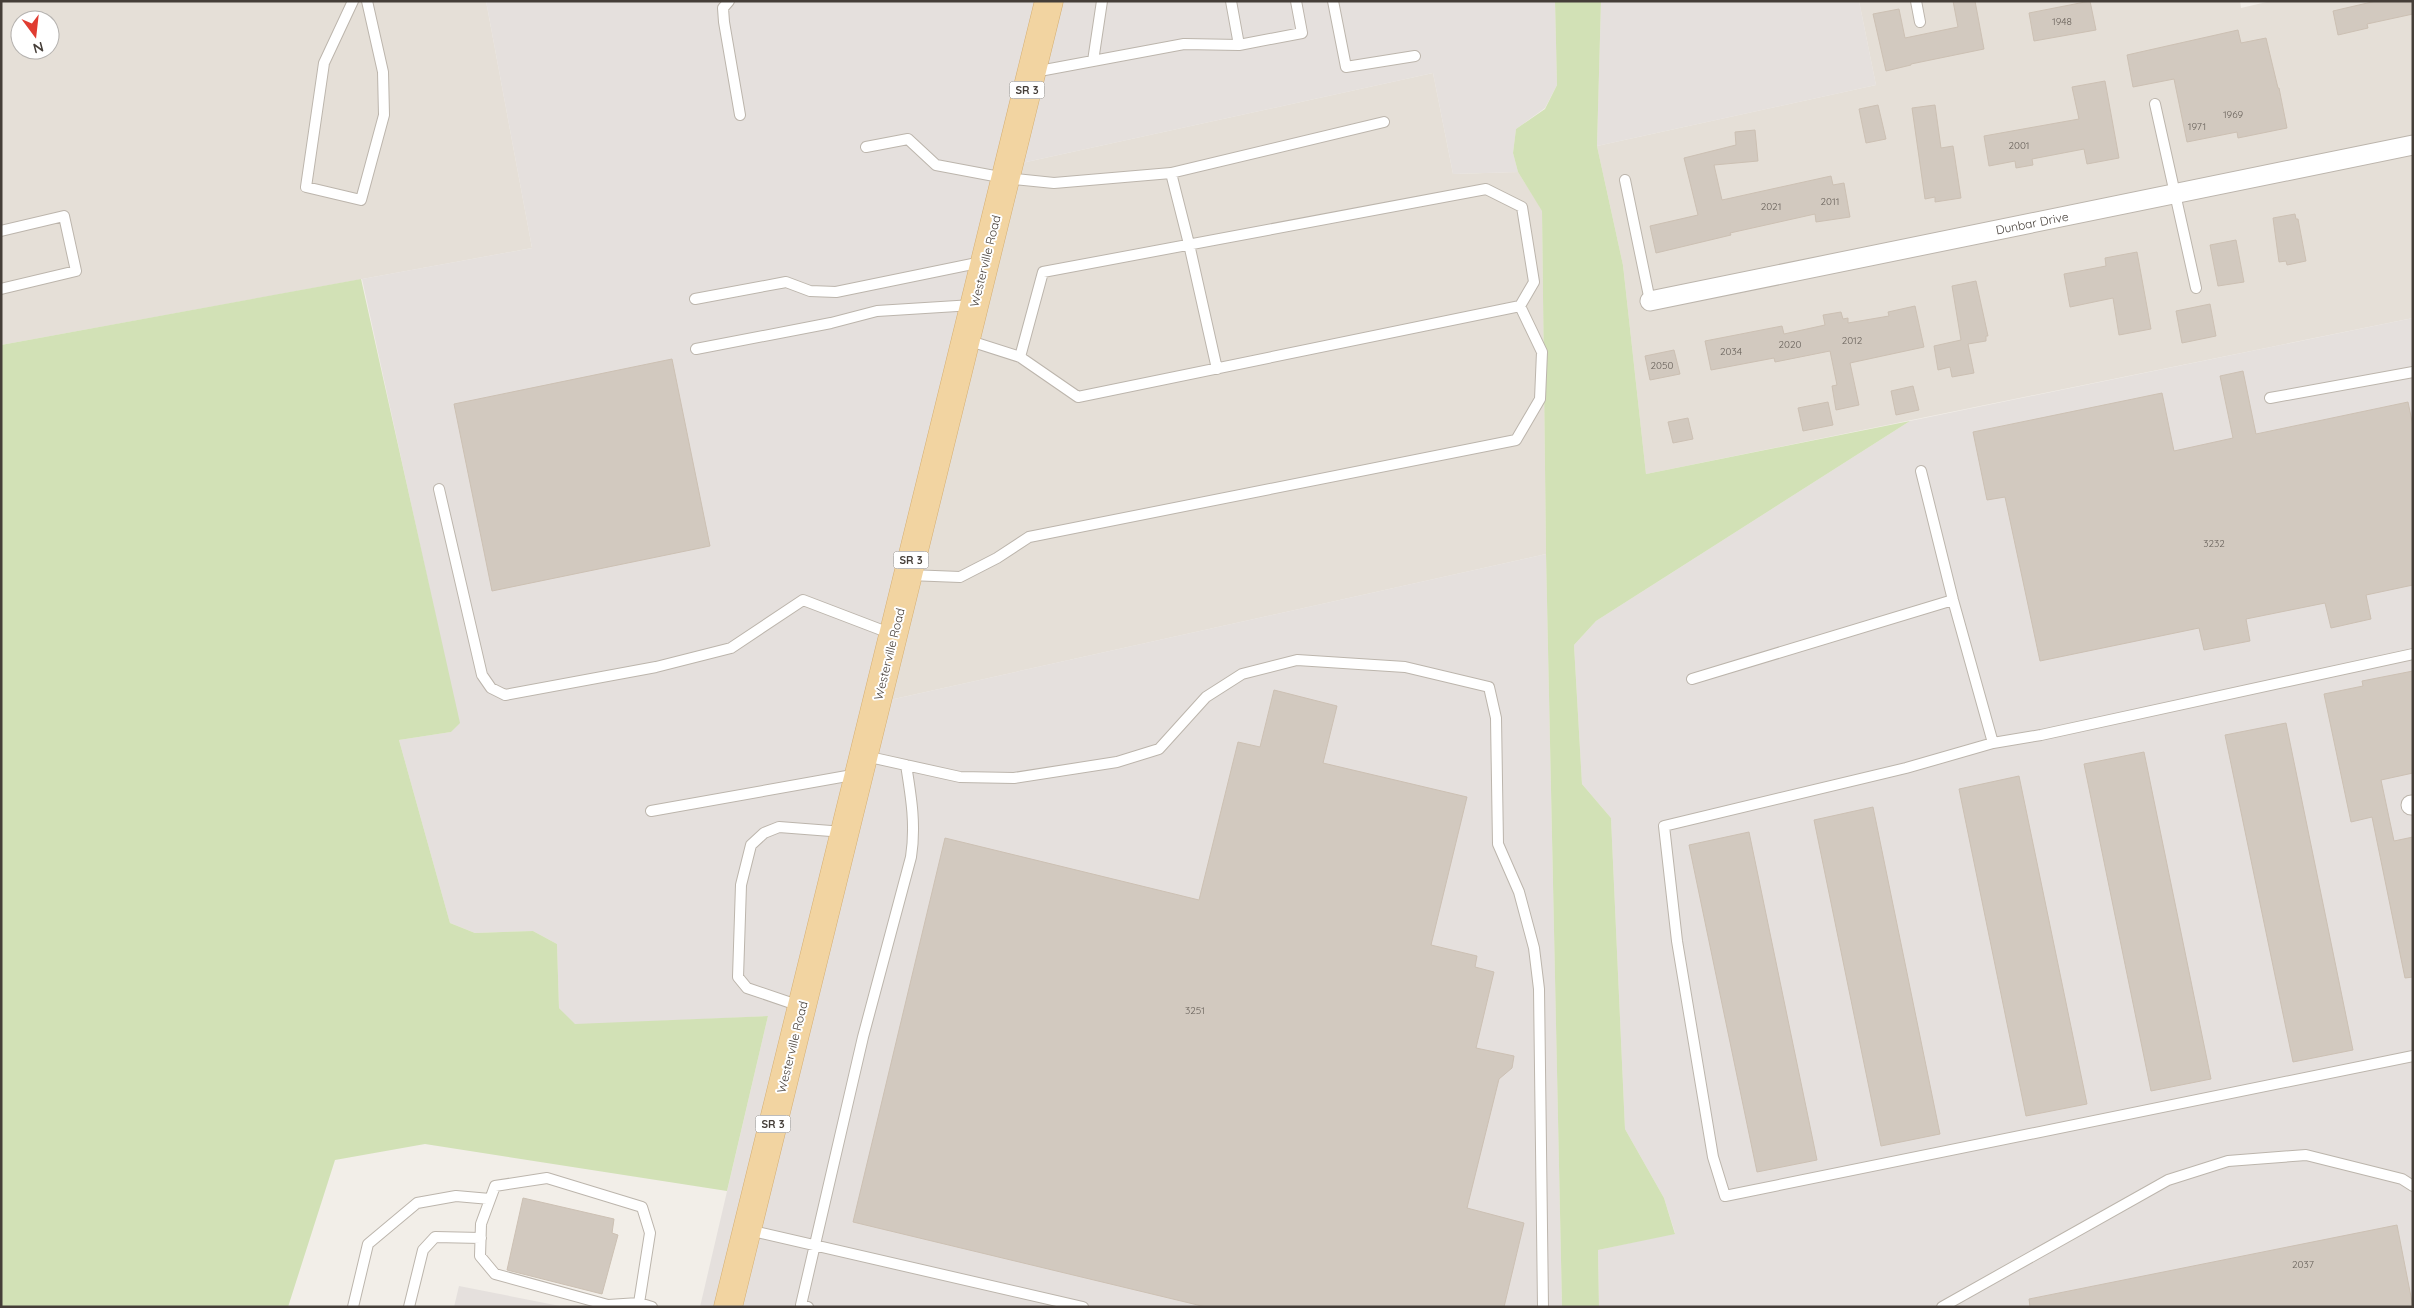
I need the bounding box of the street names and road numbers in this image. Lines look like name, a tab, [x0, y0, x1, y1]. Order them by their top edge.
road number: SR 3	[1010, 82, 1044, 98]
street label: Dunbar Drive	[1994, 209, 2070, 237]
street label: Westerville Road	[966, 214, 1004, 308]
road number: SR 3	[894, 552, 928, 568]
street label: Westerville Road	[870, 607, 908, 701]
street label: Westerville Road	[773, 1000, 811, 1094]
road number: SR 3	[756, 1116, 790, 1132]

